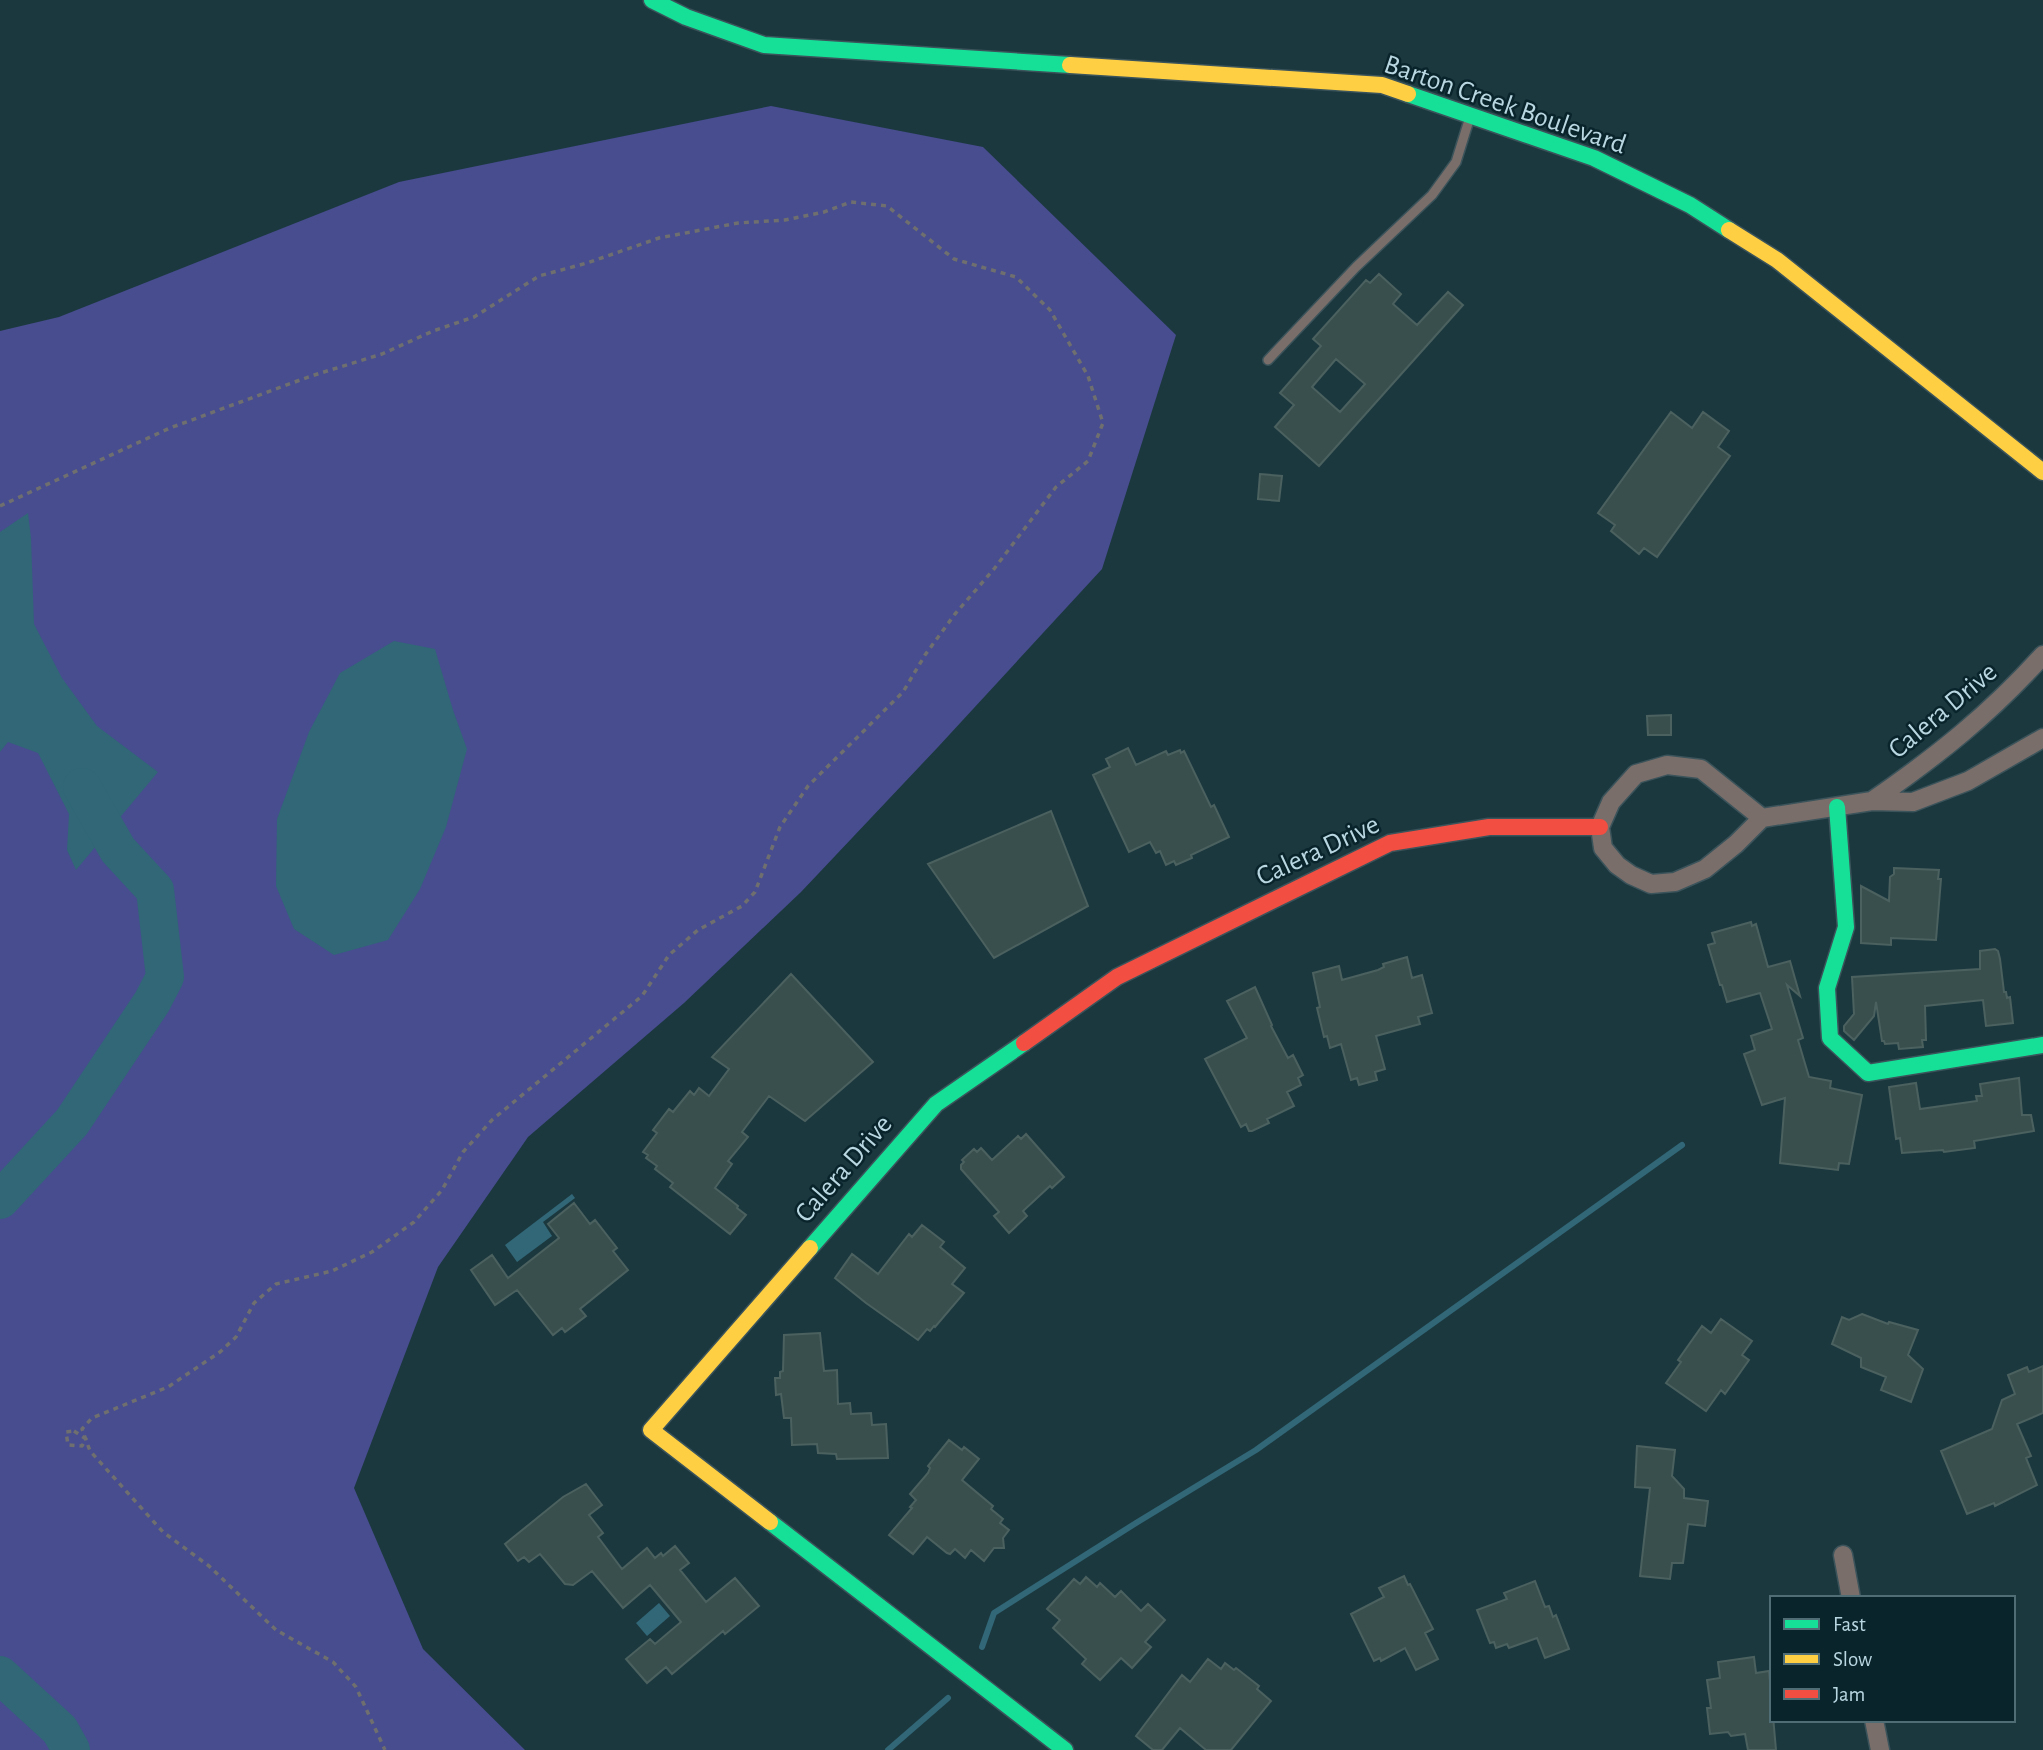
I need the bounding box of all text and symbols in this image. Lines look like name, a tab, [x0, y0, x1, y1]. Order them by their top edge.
street label: Barton Creek Boulevard	[1380, 50, 1630, 160]
street label: Calera Drive	[1883, 658, 2003, 764]
street label: Calera Drive	[1252, 810, 1384, 892]
street label: Calera Drive	[790, 1110, 898, 1228]
legend	[1770, 1596, 2015, 1722]
text: Fast	[1833, 1614, 1866, 1635]
text: Slow	[1833, 1649, 1872, 1670]
text: Jam	[1833, 1684, 1865, 1705]

